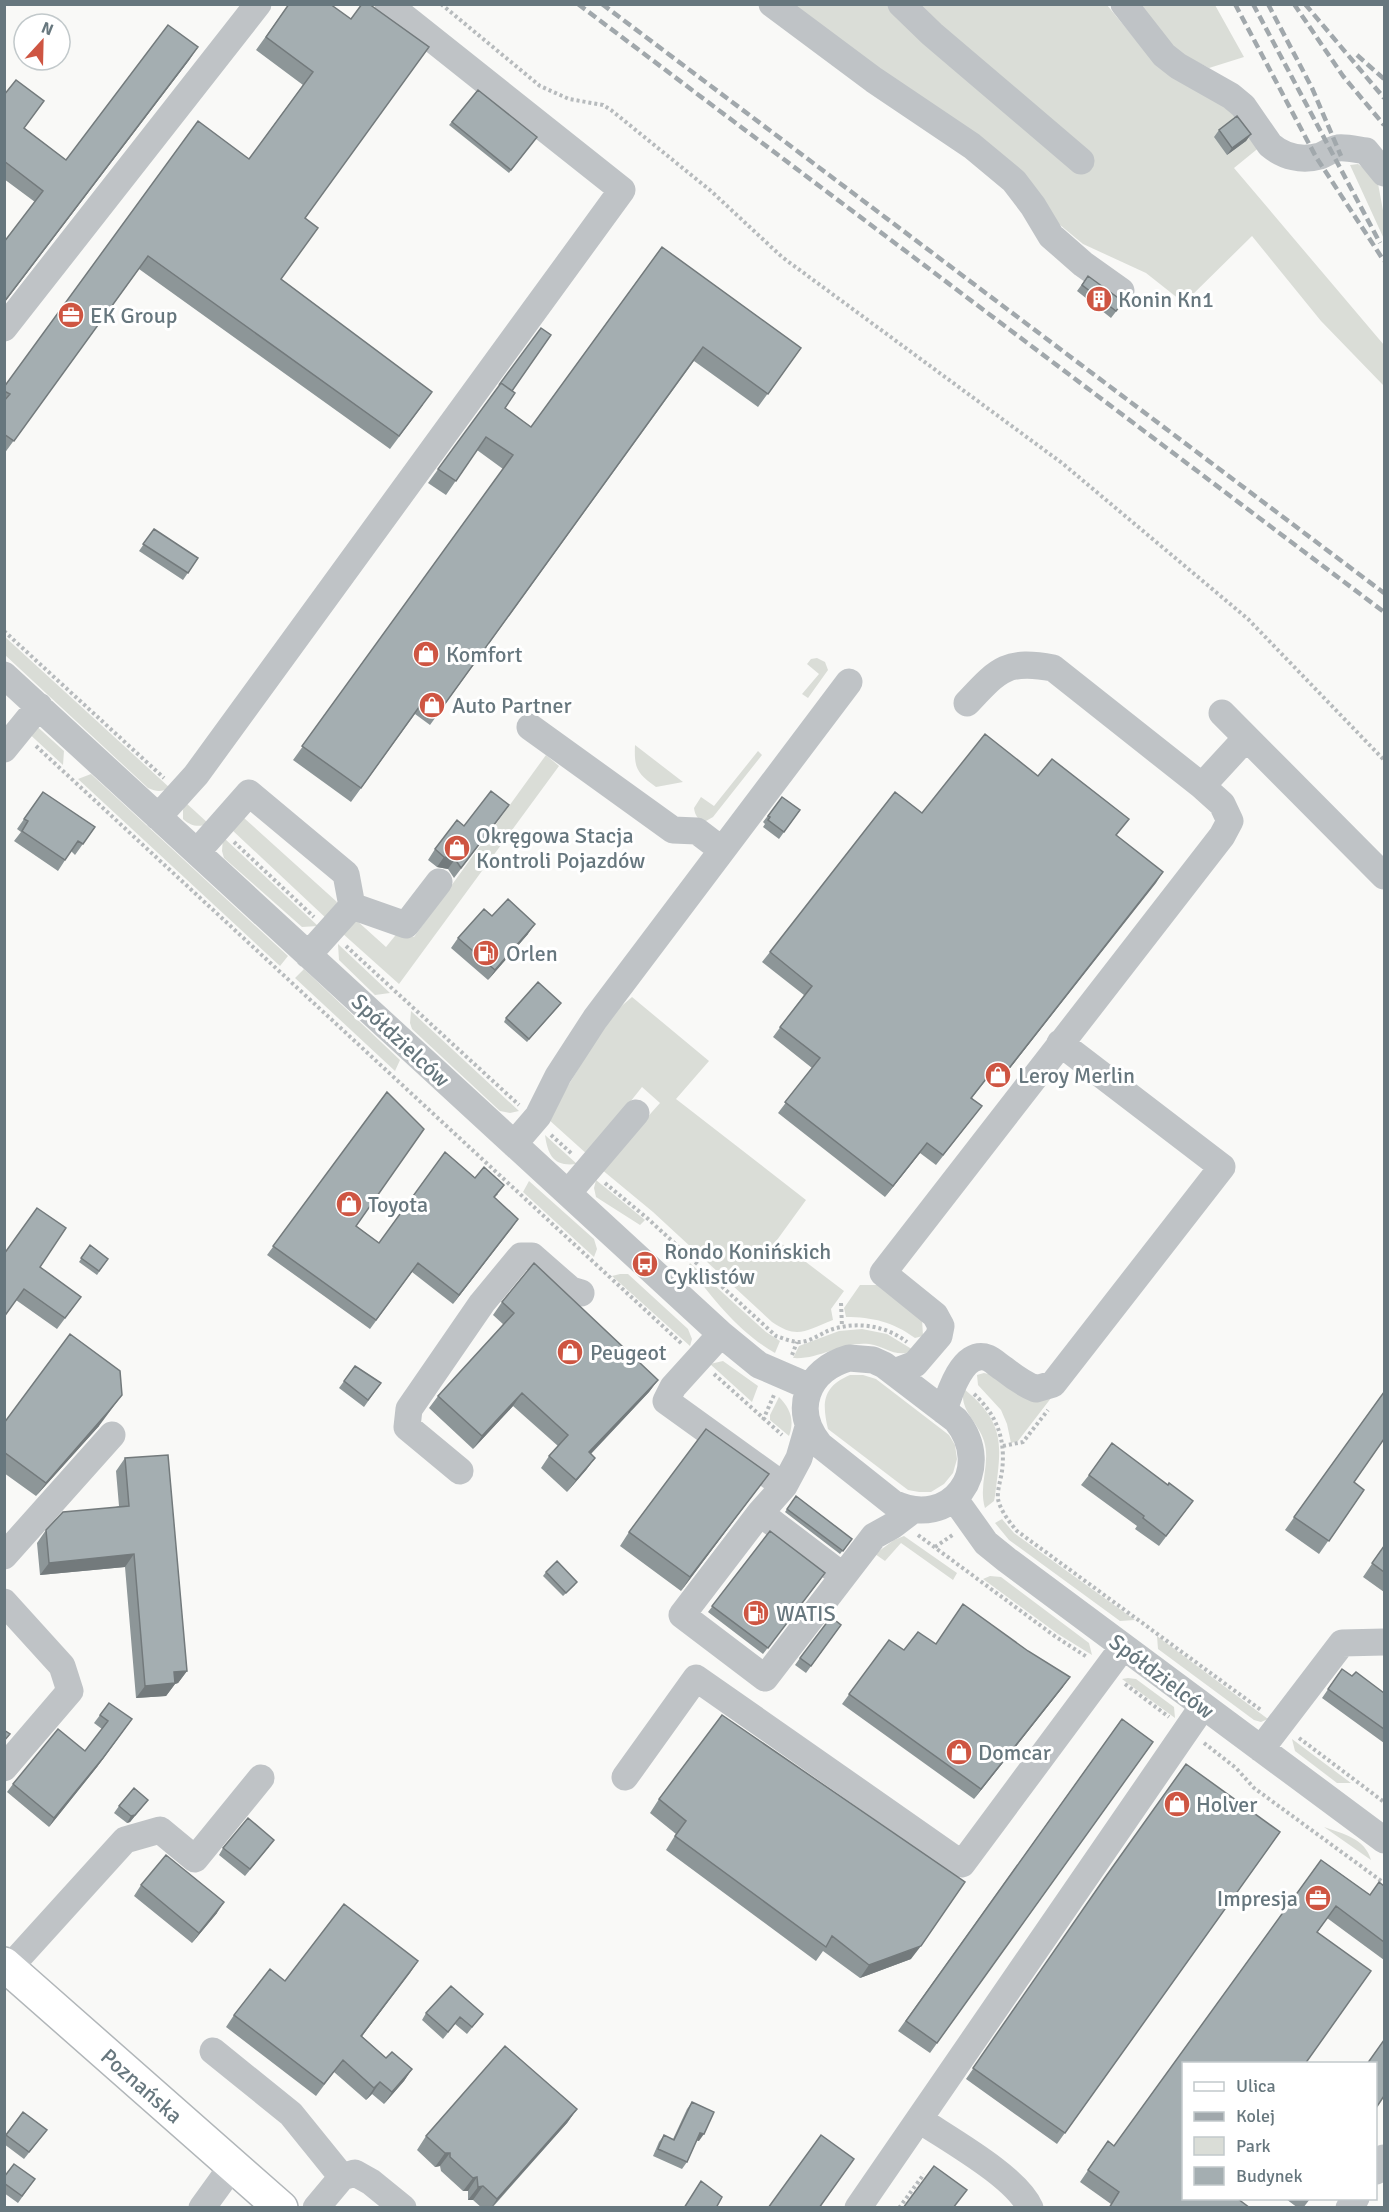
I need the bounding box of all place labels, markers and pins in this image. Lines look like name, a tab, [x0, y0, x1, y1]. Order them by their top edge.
building icon: Konin Kn1	[1084, 284, 1114, 314]
place label: Konin Kn1	[1118, 286, 1214, 313]
office icon: EK Group	[56, 300, 86, 330]
place label: EK Group	[90, 302, 177, 329]
shop icon: Komfort	[411, 639, 441, 669]
place label: Komfort	[446, 641, 523, 668]
shop icon: Auto Partner	[417, 690, 447, 720]
place label: Auto Partner	[452, 692, 572, 719]
place label: Okręgowa Stacja Kontroli Pojazdów	[476, 822, 645, 874]
shop icon: Okręgowa Stacja Kontroli Pojazdów	[442, 833, 472, 863]
fuel station icon: Orlen	[471, 938, 501, 968]
place label: Orlen	[506, 940, 558, 967]
shop icon: Leroy Merlin	[983, 1060, 1013, 1090]
place label: Leroy Merlin	[1018, 1062, 1135, 1089]
shop icon: Toyota	[334, 1189, 364, 1219]
place label: Toyota	[368, 1191, 428, 1218]
place label: Rondo Konińskich Cyklistów	[664, 1238, 831, 1290]
bus stop icon: Rondo Konińskich Cyklistów	[630, 1249, 660, 1279]
shop icon: Peugeot	[555, 1337, 585, 1367]
place label: Peugeot	[590, 1339, 667, 1366]
fuel station icon: WATIS	[741, 1598, 771, 1628]
place label: WATIS	[776, 1600, 836, 1627]
shop icon: Domcar	[944, 1737, 974, 1767]
place label: Domcar	[978, 1739, 1051, 1766]
shop icon: Holver	[1162, 1789, 1192, 1819]
place label: Holver	[1196, 1791, 1257, 1818]
office icon: Impresja	[1303, 1883, 1333, 1913]
place label: Impresja	[1217, 1885, 1298, 1912]

